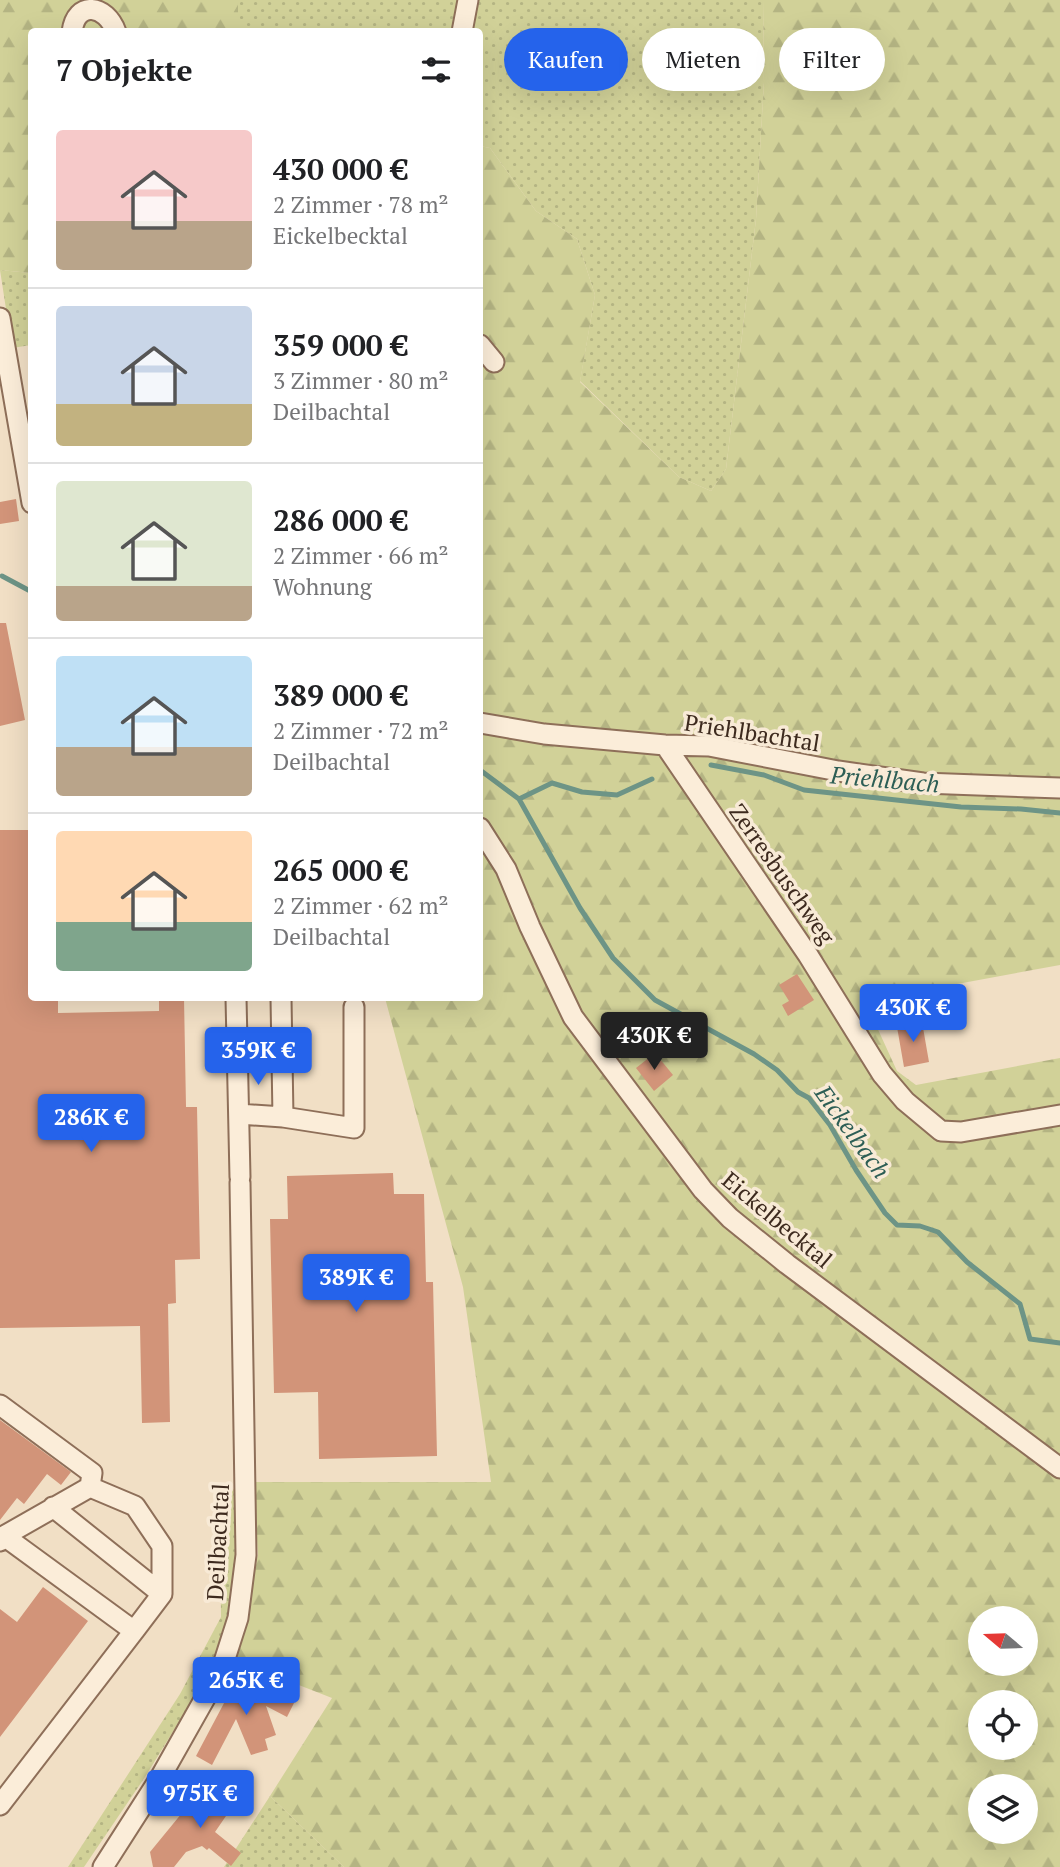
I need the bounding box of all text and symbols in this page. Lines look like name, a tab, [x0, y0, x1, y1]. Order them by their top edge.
chip: Kaufen	[504, 28, 628, 91]
chip: Mieten	[642, 28, 765, 91]
chip: Filter	[779, 28, 885, 91]
text: 7 Objekte	[56, 50, 193, 90]
icon: filters	[417, 51, 455, 89]
text: 430 000 €	[273, 149, 408, 189]
icon: home	[112, 158, 196, 242]
text: 2 Zimmer · 78 m²	[273, 189, 448, 220]
text: Eickelbecktal	[273, 220, 408, 251]
text: 359 000 €	[273, 325, 408, 365]
icon: home	[112, 334, 196, 418]
text: 3 Zimmer · 80 m²	[273, 365, 448, 396]
text: Deilbachtal	[273, 396, 390, 427]
text: 286 000 €	[273, 500, 408, 540]
icon: home	[112, 509, 196, 593]
text: 2 Zimmer · 66 m²	[273, 540, 448, 571]
text: Wohnung	[273, 571, 372, 602]
text: 389 000 €	[273, 675, 408, 715]
icon: home	[112, 684, 196, 768]
street label: Priehlbachtal	[682, 706, 822, 759]
text: 2 Zimmer · 72 m²	[273, 715, 448, 746]
text: Deilbachtal	[273, 746, 390, 777]
water label: Priehlbach	[828, 758, 941, 800]
street label: Zerresbuschweg	[723, 798, 843, 951]
text: 265 000 €	[273, 850, 408, 890]
icon: home	[112, 859, 196, 943]
text: 2 Zimmer · 62 m²	[273, 890, 448, 921]
text: Deilbachtal	[273, 921, 390, 952]
pin: 430K €	[856, 984, 970, 1044]
text: 430K €	[876, 991, 950, 1022]
pin: 430K €	[597, 1012, 711, 1072]
text: 430K €	[617, 1019, 691, 1050]
pin: 359K €	[201, 1028, 315, 1087]
text: 359K €	[221, 1034, 295, 1065]
water label: Eickelbach	[807, 1077, 898, 1185]
pin: 286K €	[34, 1094, 148, 1154]
text: 286K €	[54, 1101, 128, 1132]
street label: Eickelbecktal	[716, 1164, 839, 1275]
pin: 389K €	[299, 1254, 413, 1314]
text: 389K €	[319, 1261, 393, 1292]
street label: Deilbachtal	[199, 1483, 236, 1601]
north arrow	[968, 1606, 1038, 1676]
map controls	[968, 1606, 1038, 1844]
pin: 265K €	[189, 1658, 303, 1717]
text: 265K €	[209, 1664, 283, 1695]
button: locate	[968, 1690, 1038, 1760]
pin: 975K €	[143, 1770, 257, 1830]
button: layers	[968, 1774, 1038, 1844]
text: 975K €	[163, 1777, 237, 1808]

